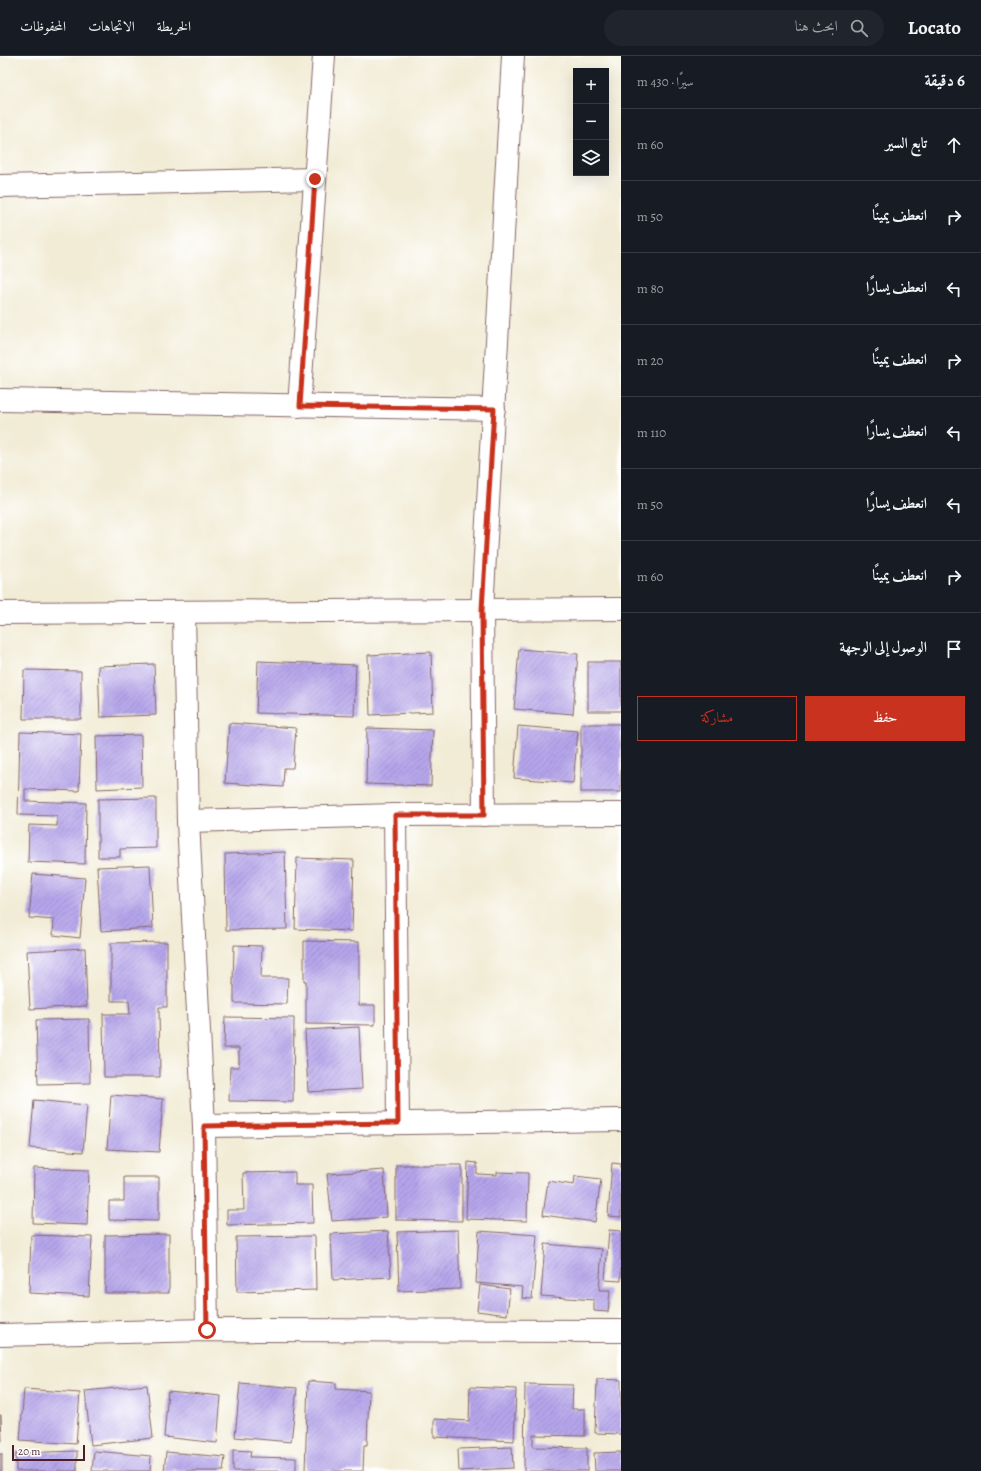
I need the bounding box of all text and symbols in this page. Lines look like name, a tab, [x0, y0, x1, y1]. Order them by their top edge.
search box	[604, 10, 884, 46]
text: Locato	[908, 15, 961, 41]
text: ابحث هنا	[795, 16, 838, 36]
text: المحفوظات	[20, 17, 66, 36]
text: الاتجاهات	[88, 17, 135, 36]
text: الخريطة	[157, 17, 191, 36]
icon: search	[848, 17, 870, 39]
map controls	[573, 68, 609, 176]
button: +	[573, 68, 609, 104]
text: 6 دقيقة	[924, 69, 965, 92]
text: سيرًا · 430 m	[637, 73, 694, 90]
button: −	[573, 104, 609, 140]
text: تابع السير	[885, 133, 927, 153]
icon: ahead	[943, 134, 965, 156]
text: 60 m	[637, 136, 663, 153]
button: layers	[573, 140, 609, 176]
route end	[306, 170, 324, 188]
text: انعطف يمينًا	[872, 205, 927, 225]
icon: right	[943, 206, 965, 228]
text: 50 m	[637, 208, 663, 225]
text: انعطف يسارًا	[866, 277, 927, 297]
icon: left	[943, 278, 965, 300]
text: 80 m	[637, 280, 664, 297]
text: انعطف يمينًا	[872, 349, 927, 369]
icon: right	[943, 350, 965, 372]
text: 20 m	[637, 352, 664, 369]
text: انعطف يسارًا	[866, 421, 927, 441]
icon: left	[943, 422, 965, 444]
text: 110 m	[637, 424, 666, 441]
text: انعطف يسارًا	[866, 493, 927, 513]
icon: left	[943, 494, 965, 516]
text: 50 m	[637, 496, 663, 513]
text: انعطف يمينًا	[872, 565, 927, 585]
icon: right	[943, 566, 965, 588]
text: 60 m	[637, 568, 663, 585]
text: الوصول إلى الوجهة	[840, 637, 927, 657]
icon: arrive	[943, 638, 965, 660]
button: مشاركة	[637, 696, 797, 741]
button: حفظ	[805, 696, 965, 741]
route start	[198, 1321, 216, 1339]
scale bar	[12, 1443, 85, 1462]
text: 20 m	[18, 1444, 40, 1459]

